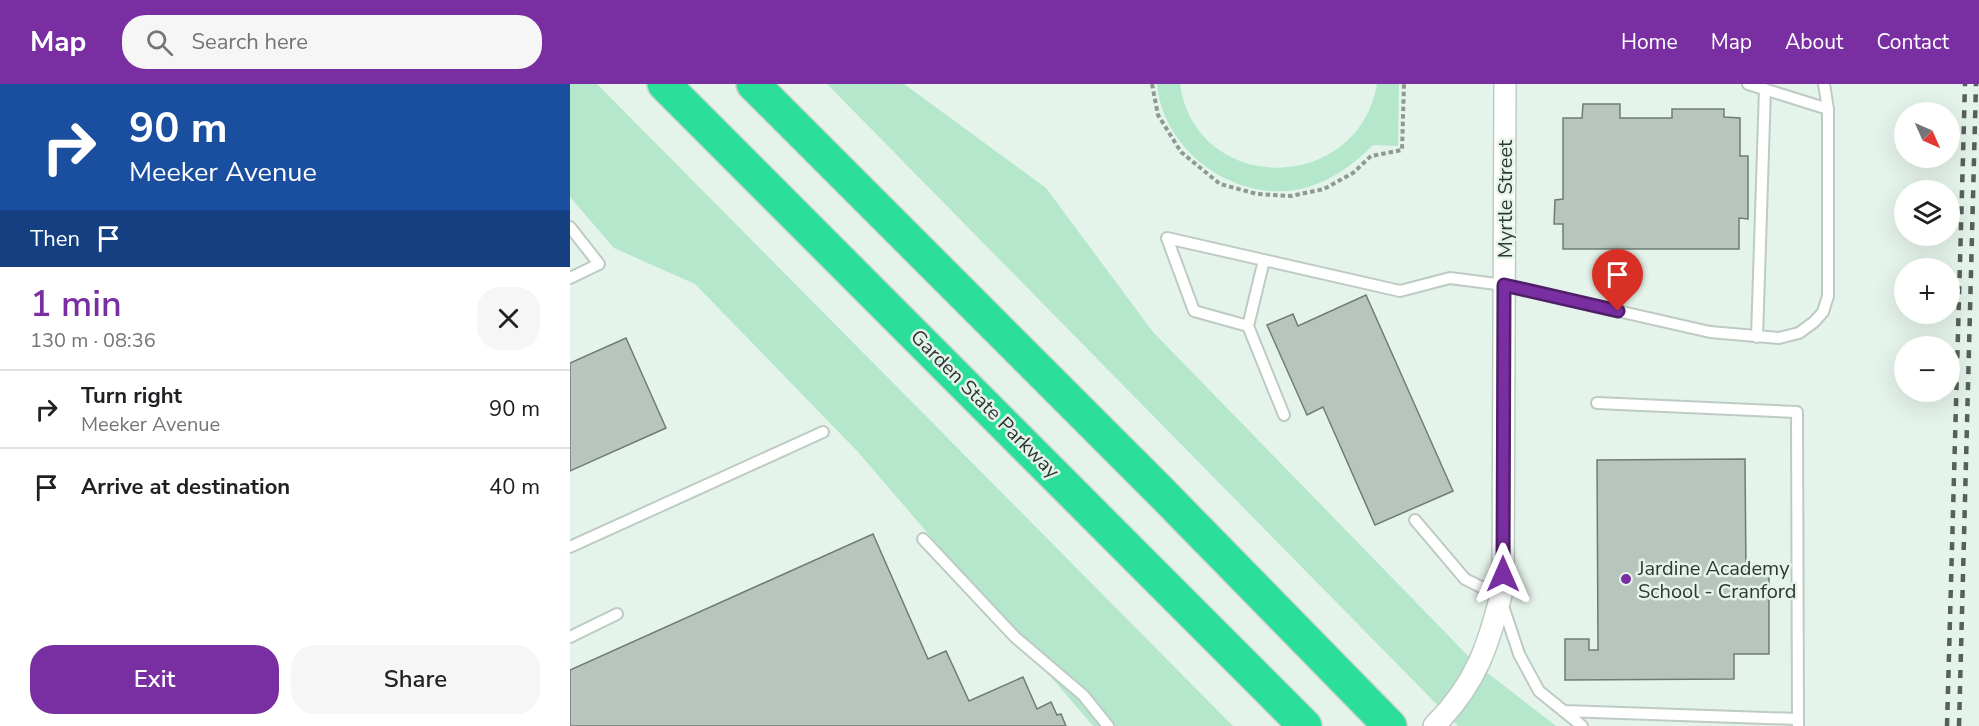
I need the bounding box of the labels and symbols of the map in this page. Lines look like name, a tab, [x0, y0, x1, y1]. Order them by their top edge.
north arrow	[1894, 102, 1960, 168]
street label: Myrtle Street	[1492, 139, 1519, 258]
pin	[1592, 249, 1643, 311]
street label: Garden State Parkway	[905, 324, 1066, 485]
position arrow	[1471, 542, 1535, 606]
place label: Jardine Academy School - Cranford	[1637, 555, 1797, 605]
marker: Jardine Academy School - Cranford	[1619, 572, 1633, 586]

